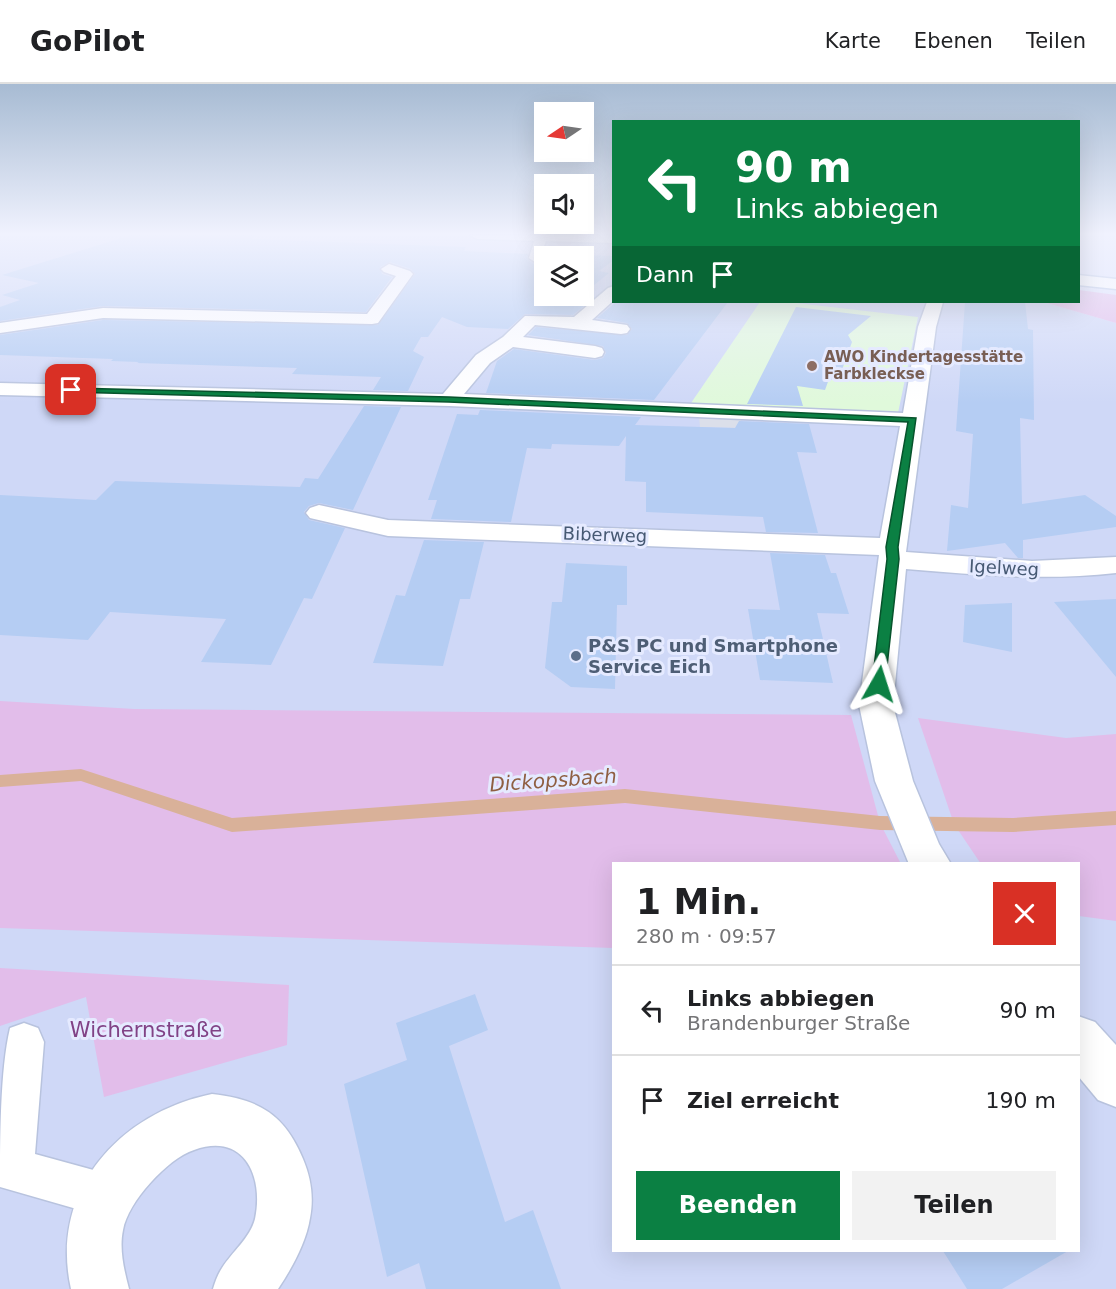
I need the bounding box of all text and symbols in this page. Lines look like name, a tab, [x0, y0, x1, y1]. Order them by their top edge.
text: GoPilot	[30, 25, 145, 58]
text: Karte	[825, 29, 881, 53]
text: Ebenen	[914, 29, 993, 53]
text: Teilen	[1026, 29, 1086, 53]
north arrow	[534, 102, 594, 162]
map controls	[534, 102, 594, 306]
text: 90 m	[735, 143, 852, 192]
icon: left	[636, 144, 714, 222]
button: sound	[534, 174, 594, 234]
text: Links abbiegen	[735, 193, 939, 224]
button: layers	[534, 246, 594, 306]
icon: arrive	[706, 258, 739, 291]
text: Dann	[636, 262, 694, 287]
place label: AWO Kindertagesstätte Farbkleckse	[824, 348, 1023, 383]
marker: AWO Kindertagesstätte Farbkleckse	[805, 359, 819, 373]
pin	[45, 364, 96, 415]
icon: arrive	[54, 373, 87, 406]
street label: Biberweg	[562, 523, 648, 546]
street label: Igelweg	[969, 555, 1040, 580]
place label: P&S PC und Smartphone Service Eich	[588, 635, 838, 677]
marker: P&S PC und Smartphone Service Eich	[569, 649, 583, 663]
position arrow	[847, 652, 911, 716]
water label: Dickopsbach	[489, 764, 617, 796]
text: 1 Min.	[636, 881, 761, 922]
button: close	[993, 882, 1056, 945]
text: 280 m · 09:57	[636, 924, 777, 948]
text: Links abbiegen	[687, 986, 875, 1011]
icon: left	[636, 994, 669, 1027]
text: 90 m	[1000, 998, 1056, 1023]
text: Brandenburger Straße	[687, 1011, 910, 1035]
park label: Wichernstraße	[70, 1018, 222, 1042]
icon: arrive	[636, 1084, 669, 1117]
text: Ziel erreicht	[687, 1088, 839, 1113]
text: 190 m	[986, 1088, 1056, 1113]
button: Beenden	[636, 1171, 840, 1240]
button: Teilen	[852, 1171, 1056, 1240]

